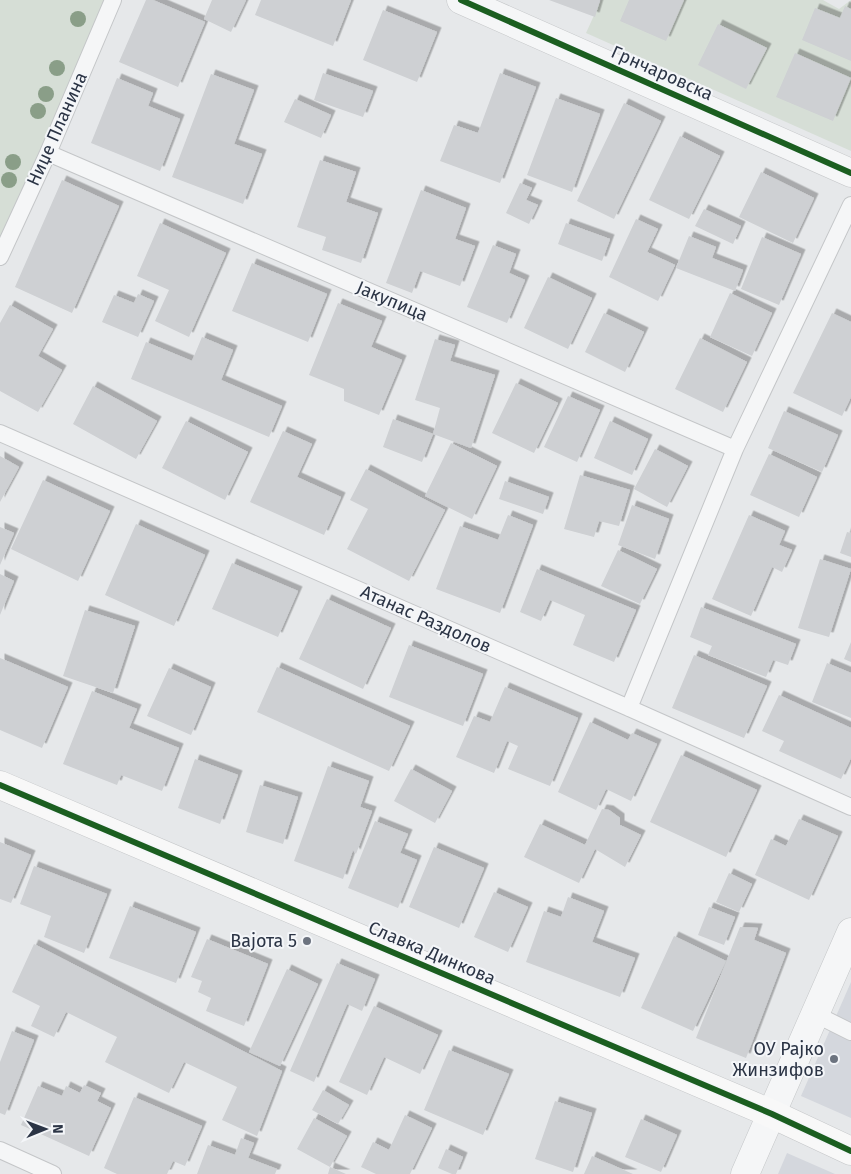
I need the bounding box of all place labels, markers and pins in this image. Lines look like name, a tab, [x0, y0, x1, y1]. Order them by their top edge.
place label: Вајота 5	[230, 930, 297, 952]
marker: Вајота 5	[301, 935, 313, 947]
place label: ОУ Рајко Жинзифов	[733, 1038, 824, 1081]
marker: ОУ Рајко Жинзифов	[828, 1053, 840, 1065]

